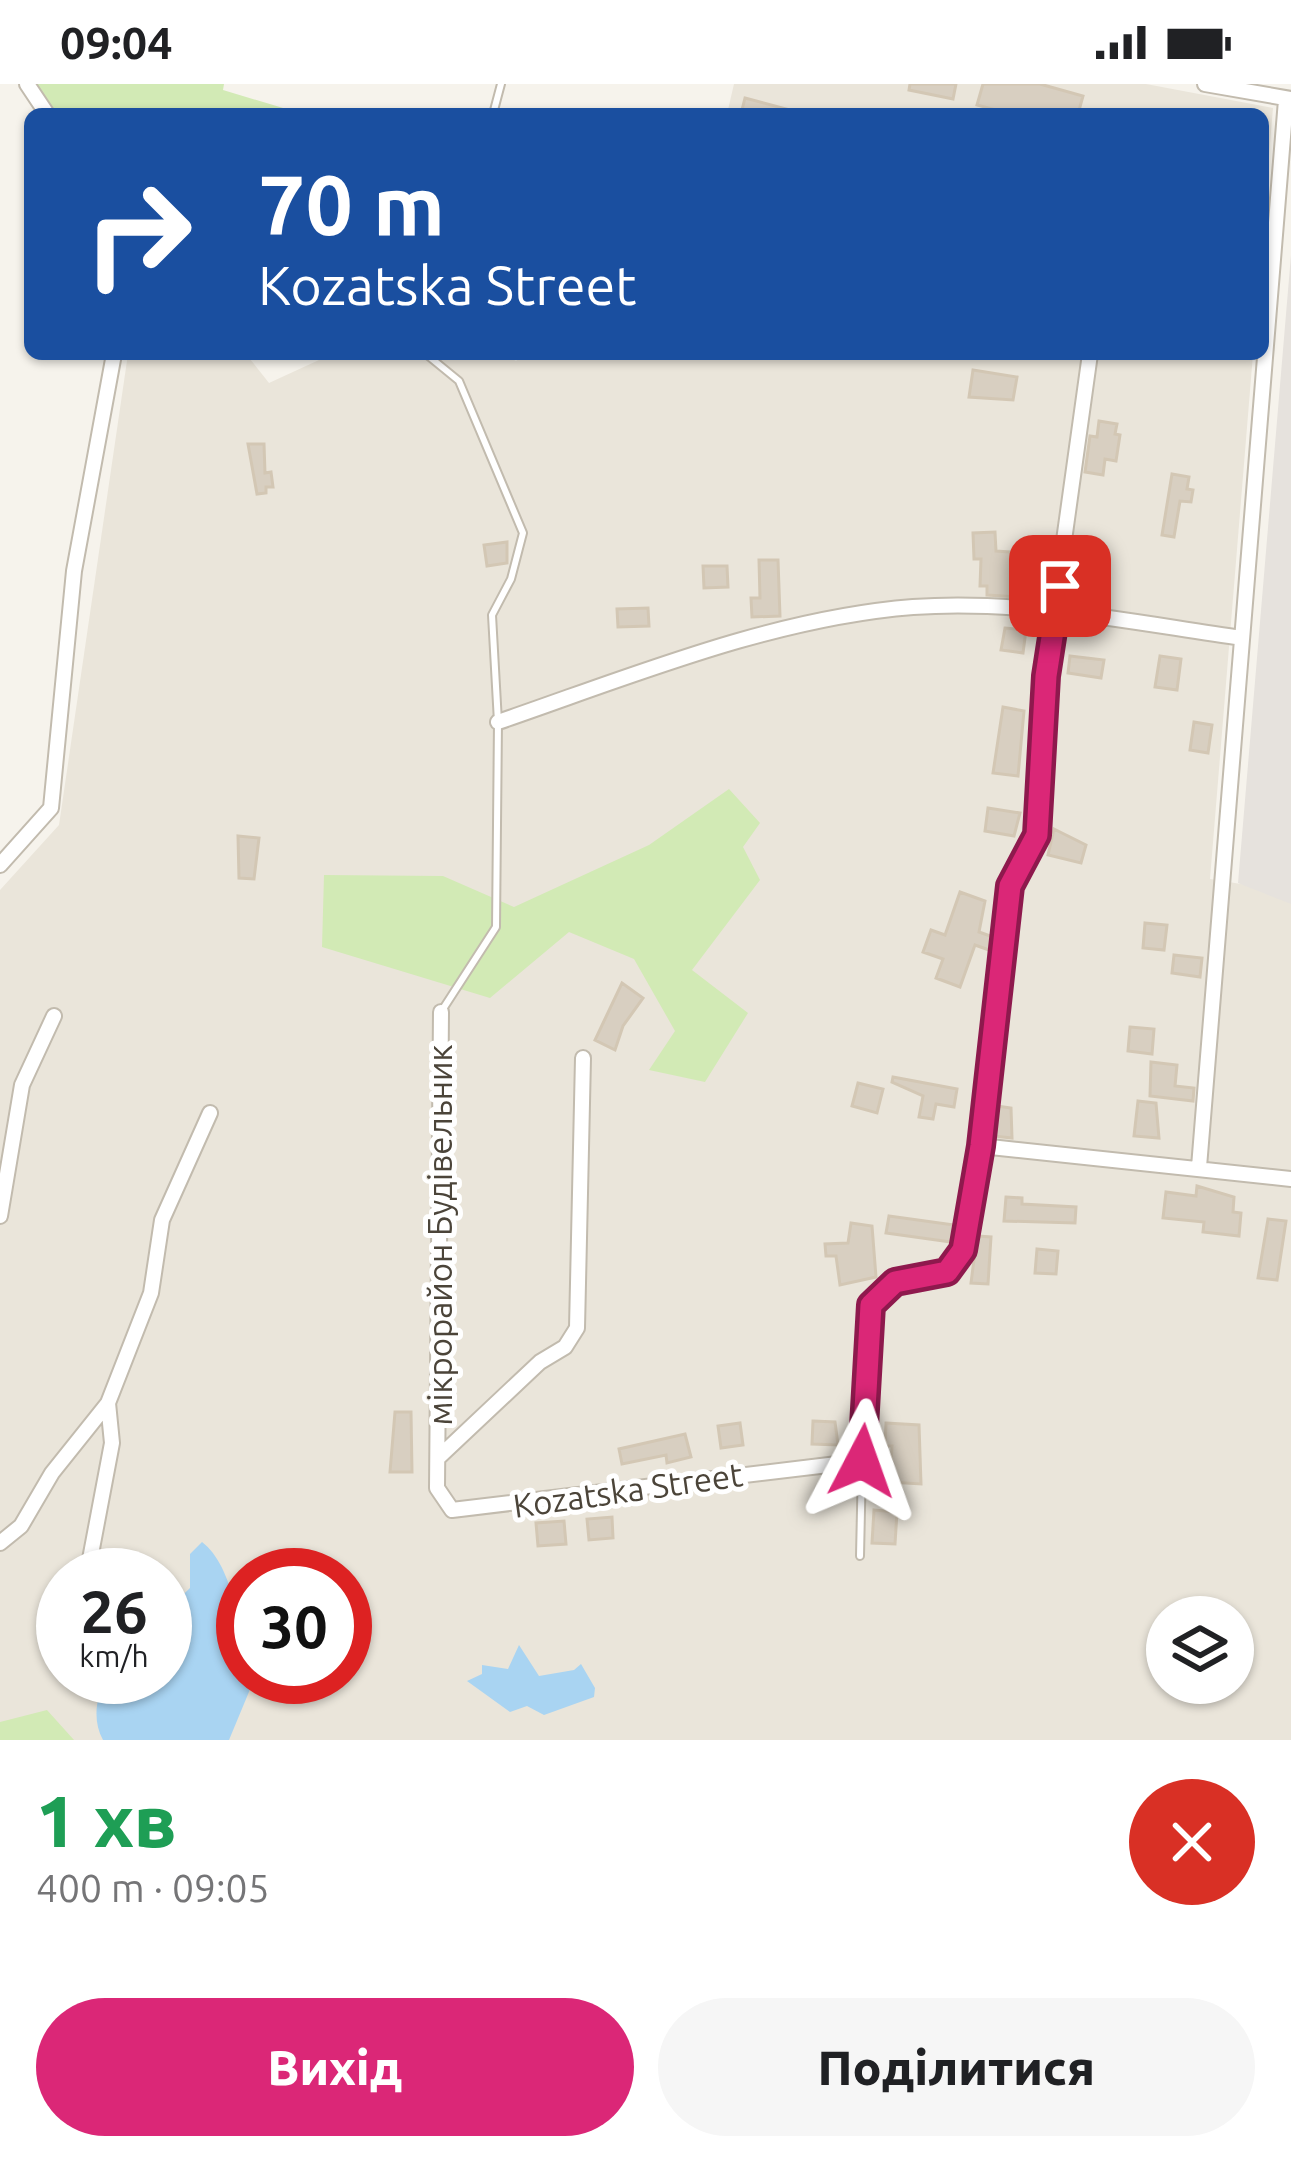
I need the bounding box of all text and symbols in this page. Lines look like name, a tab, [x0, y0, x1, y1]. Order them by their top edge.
text: 09:04	[60, 17, 173, 68]
icon: right	[60, 156, 216, 312]
text: 70 m	[258, 157, 445, 251]
text: Kozatska Street	[258, 255, 637, 315]
pin	[1009, 535, 1111, 637]
icon: arrive	[1027, 553, 1093, 619]
street label: мікрорайон Будівельник	[421, 1044, 458, 1426]
position arrow	[799, 1398, 925, 1524]
street label: Kozatska Street	[511, 1455, 745, 1524]
speed limit sign: 30	[216, 1548, 372, 1704]
text: 26	[80, 1577, 148, 1644]
map controls	[1146, 1596, 1254, 1704]
button: layers	[1146, 1596, 1254, 1704]
text: km/h	[79, 1639, 149, 1673]
button: close	[1129, 1779, 1255, 1905]
text: 1 хв	[36, 1780, 177, 1861]
text: 400 m · 09:05	[36, 1866, 270, 1909]
button: Вихід	[36, 1998, 634, 2136]
button: Поділитися	[658, 1998, 1255, 2136]

